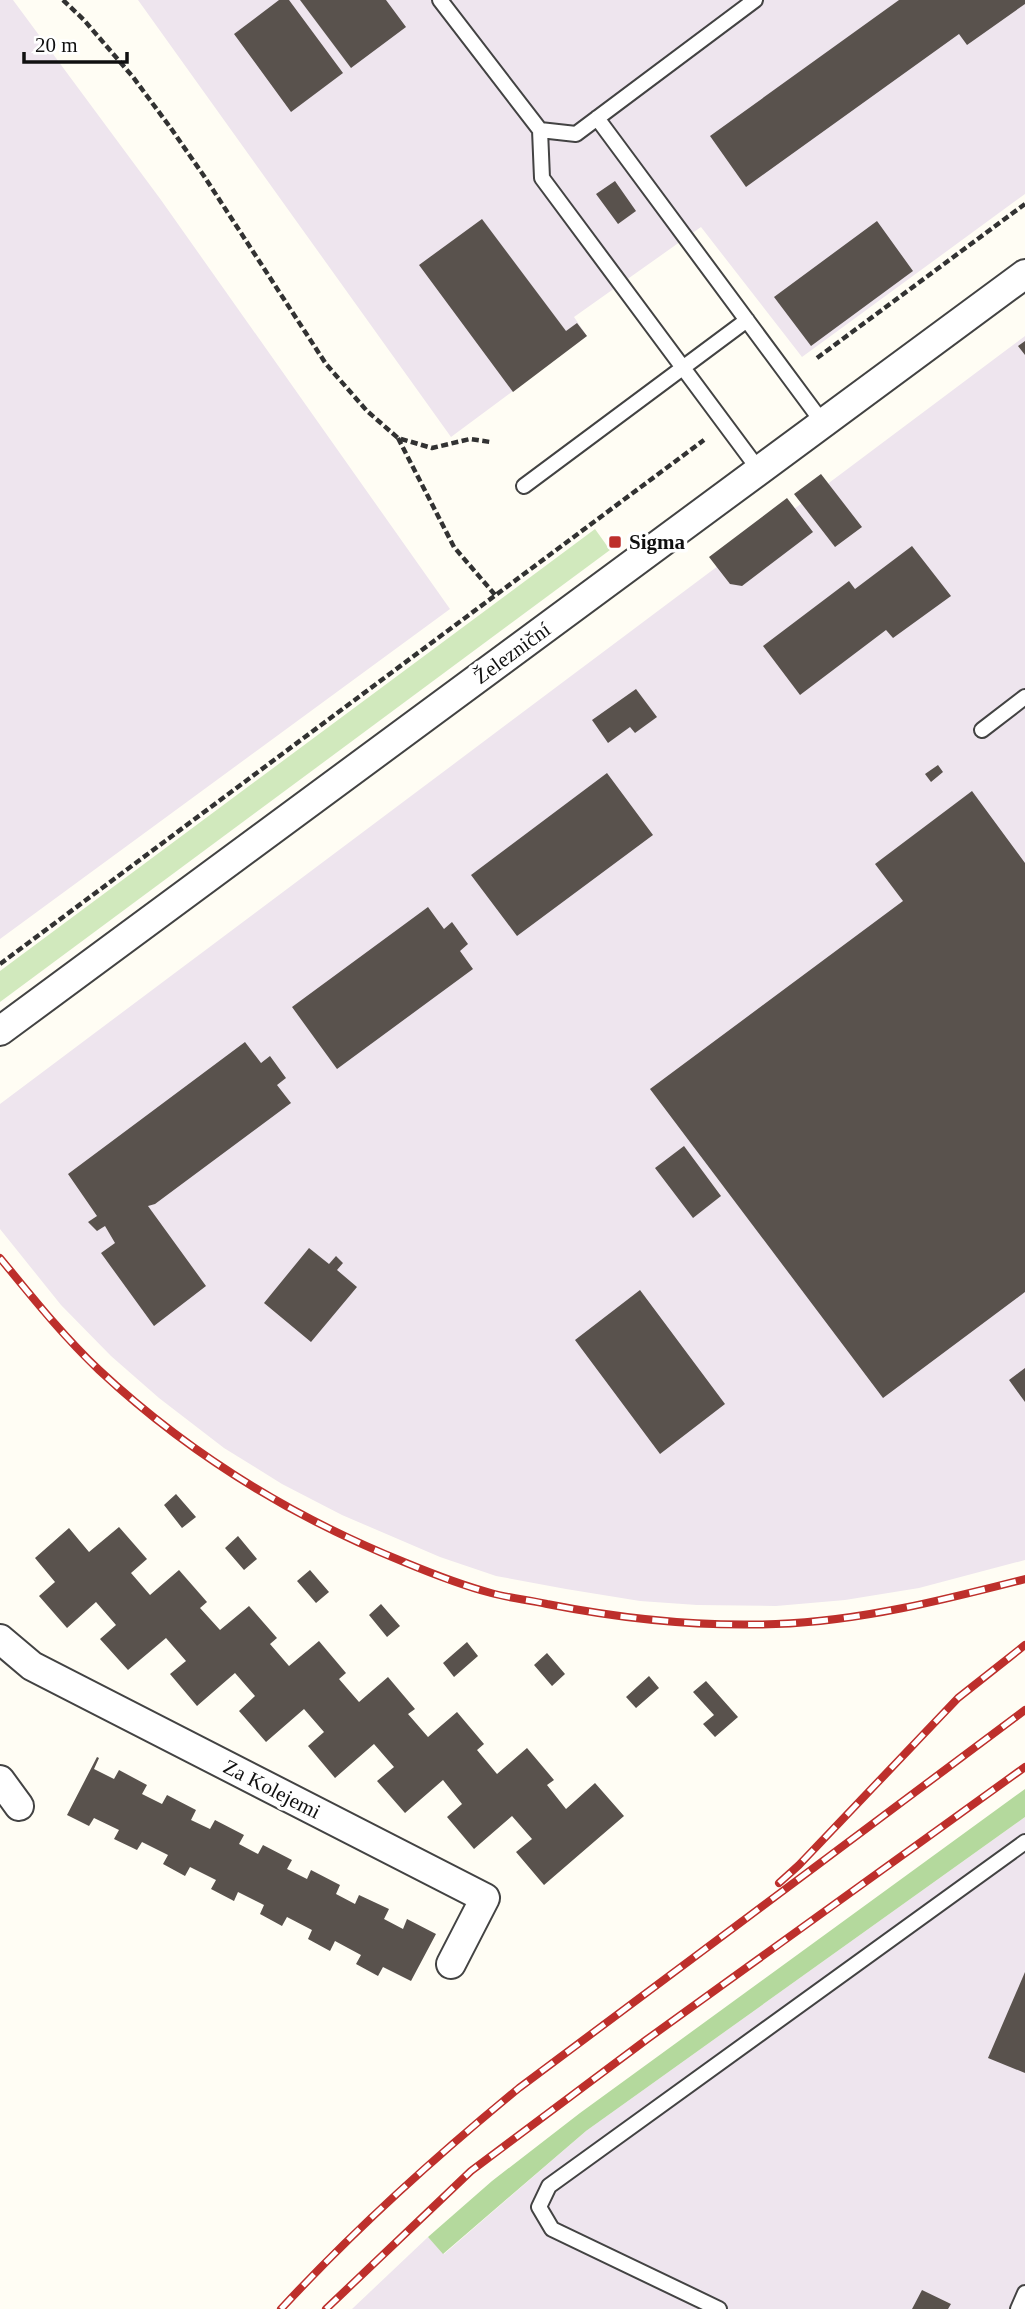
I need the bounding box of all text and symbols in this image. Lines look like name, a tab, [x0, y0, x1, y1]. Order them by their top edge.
scale bar	[24, 21, 128, 65]
text: 20 m	[35, 33, 78, 57]
place label: Sigma	[629, 530, 686, 554]
marker: Sigma	[607, 534, 623, 550]
street label: Železniční	[469, 617, 555, 689]
street label: Za Kolejemi	[220, 1754, 325, 1824]

